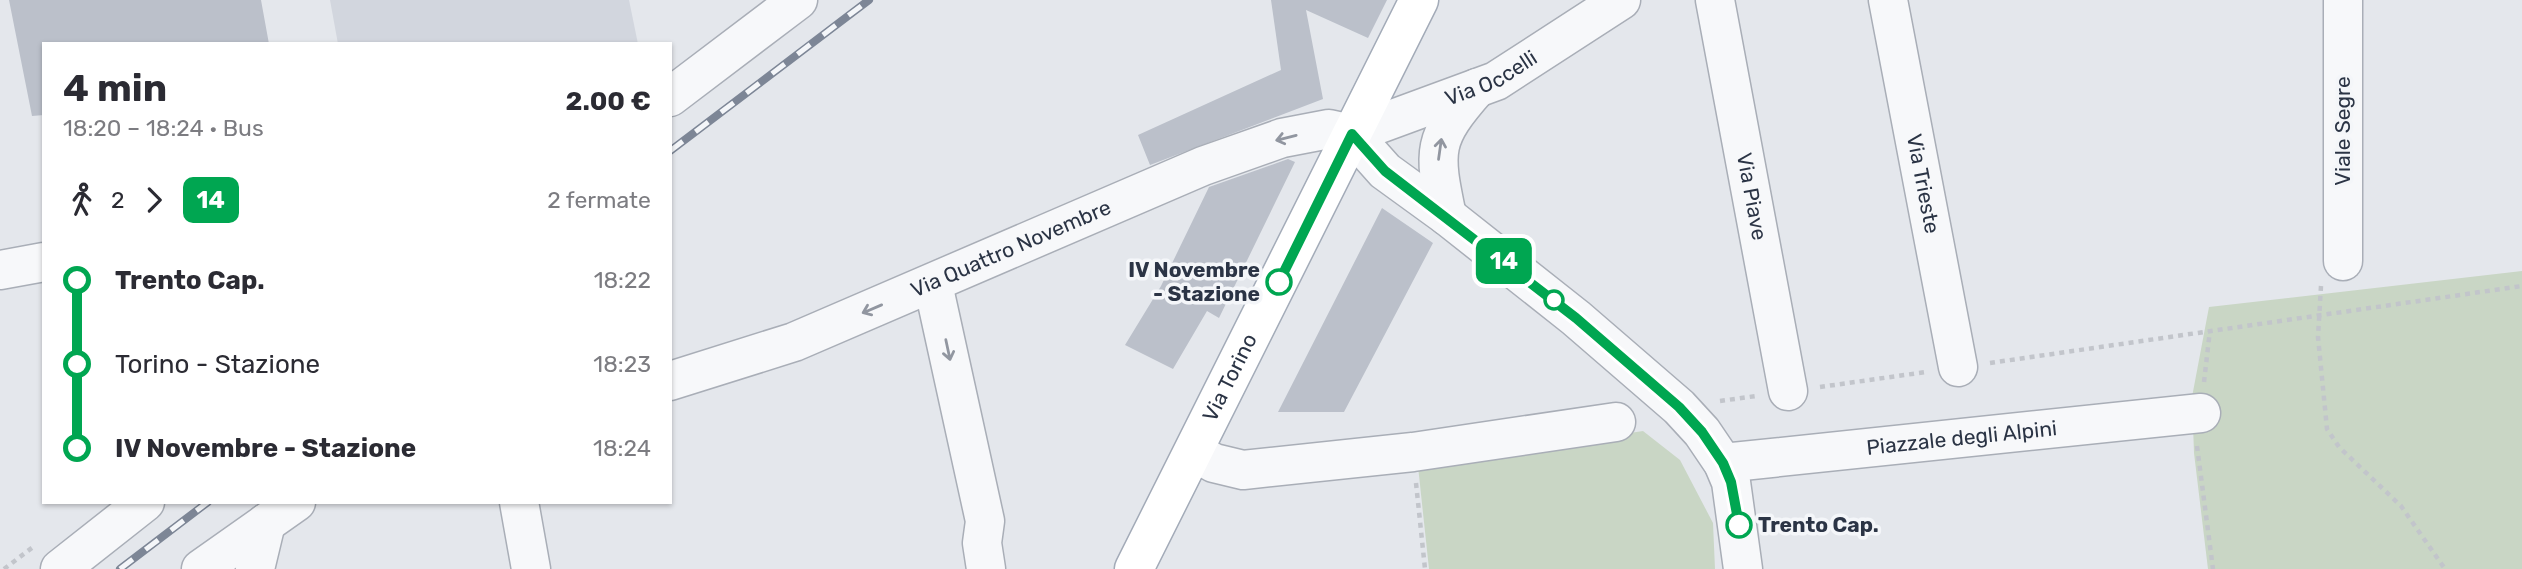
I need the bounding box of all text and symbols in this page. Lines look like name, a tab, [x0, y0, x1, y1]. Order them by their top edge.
street label: Via Occelli	[1441, 45, 1542, 111]
text: 4 min	[63, 65, 167, 111]
street label: Viale Segre	[2330, 76, 2355, 186]
text: 2.00 €	[566, 86, 651, 117]
text: 18:20 – 18:24 · Bus	[63, 114, 264, 142]
one-way arrow	[1275, 132, 1297, 145]
street label: Via Trieste	[1902, 132, 1945, 236]
one-way arrow	[1433, 138, 1446, 160]
street label: Via Piave	[1732, 151, 1773, 242]
icon: walk	[63, 181, 101, 219]
icon: forward	[135, 181, 173, 219]
text: 2	[111, 186, 125, 214]
text: 14	[197, 186, 225, 214]
text: 2 fermate	[547, 186, 651, 214]
street label: Via Quattro Novembre	[907, 194, 1114, 302]
line badge: 14	[1472, 238, 1536, 284]
text: 14	[1490, 247, 1518, 275]
place label: IV Novembre - Stazione	[1128, 257, 1260, 306]
text: Trento Cap.	[115, 265, 265, 296]
text: 18:22	[594, 266, 651, 294]
marker: IV Novembre - Stazione	[1266, 269, 1292, 295]
unlabelled marker	[1544, 290, 1564, 310]
one-way arrow	[862, 303, 883, 316]
street label: Via Torino	[1197, 329, 1262, 426]
one-way arrow	[941, 338, 955, 361]
text: Torino - Stazione	[115, 349, 320, 380]
text: 18:23	[593, 350, 651, 378]
street label: Piazzale degli Alpini	[1865, 415, 2058, 460]
text: IV Novembre - Stazione	[115, 433, 416, 464]
text: 18:24	[593, 434, 651, 462]
marker: Trento Cap.	[1726, 512, 1752, 538]
place label: Trento Cap.	[1758, 512, 1879, 537]

